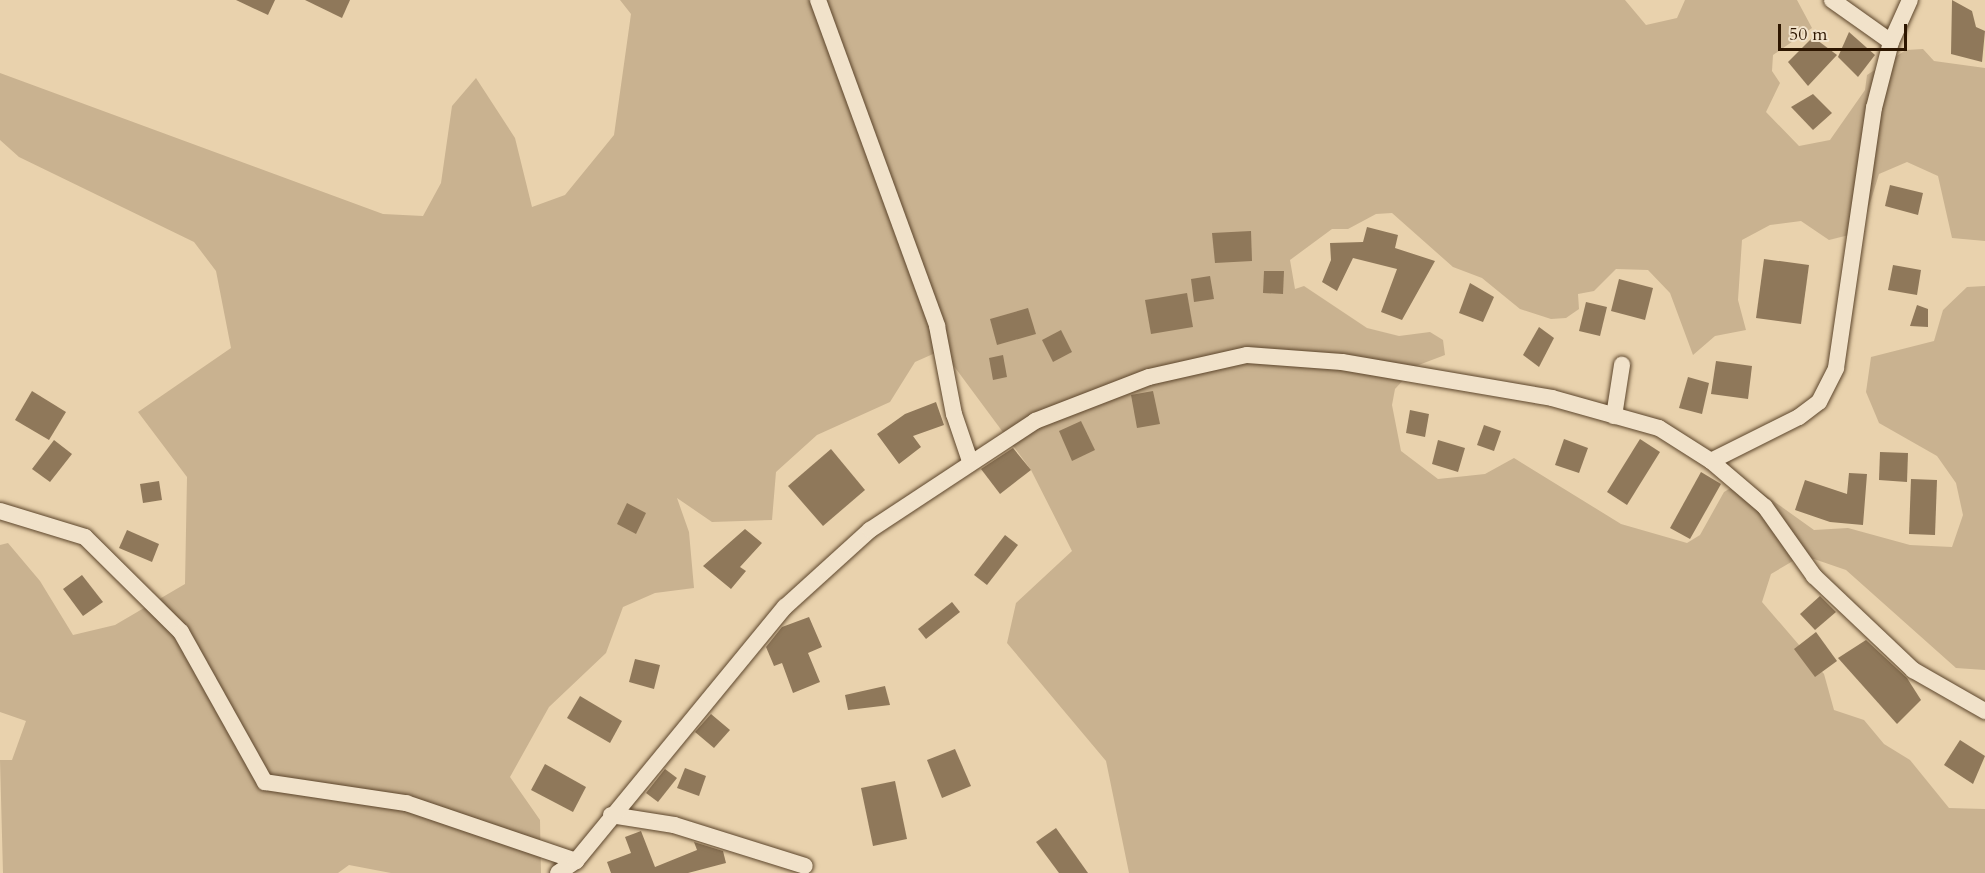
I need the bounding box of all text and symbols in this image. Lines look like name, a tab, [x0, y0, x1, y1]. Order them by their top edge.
scale bar	[1781, 12, 1910, 50]
text: 50 m	[1789, 22, 1828, 47]

